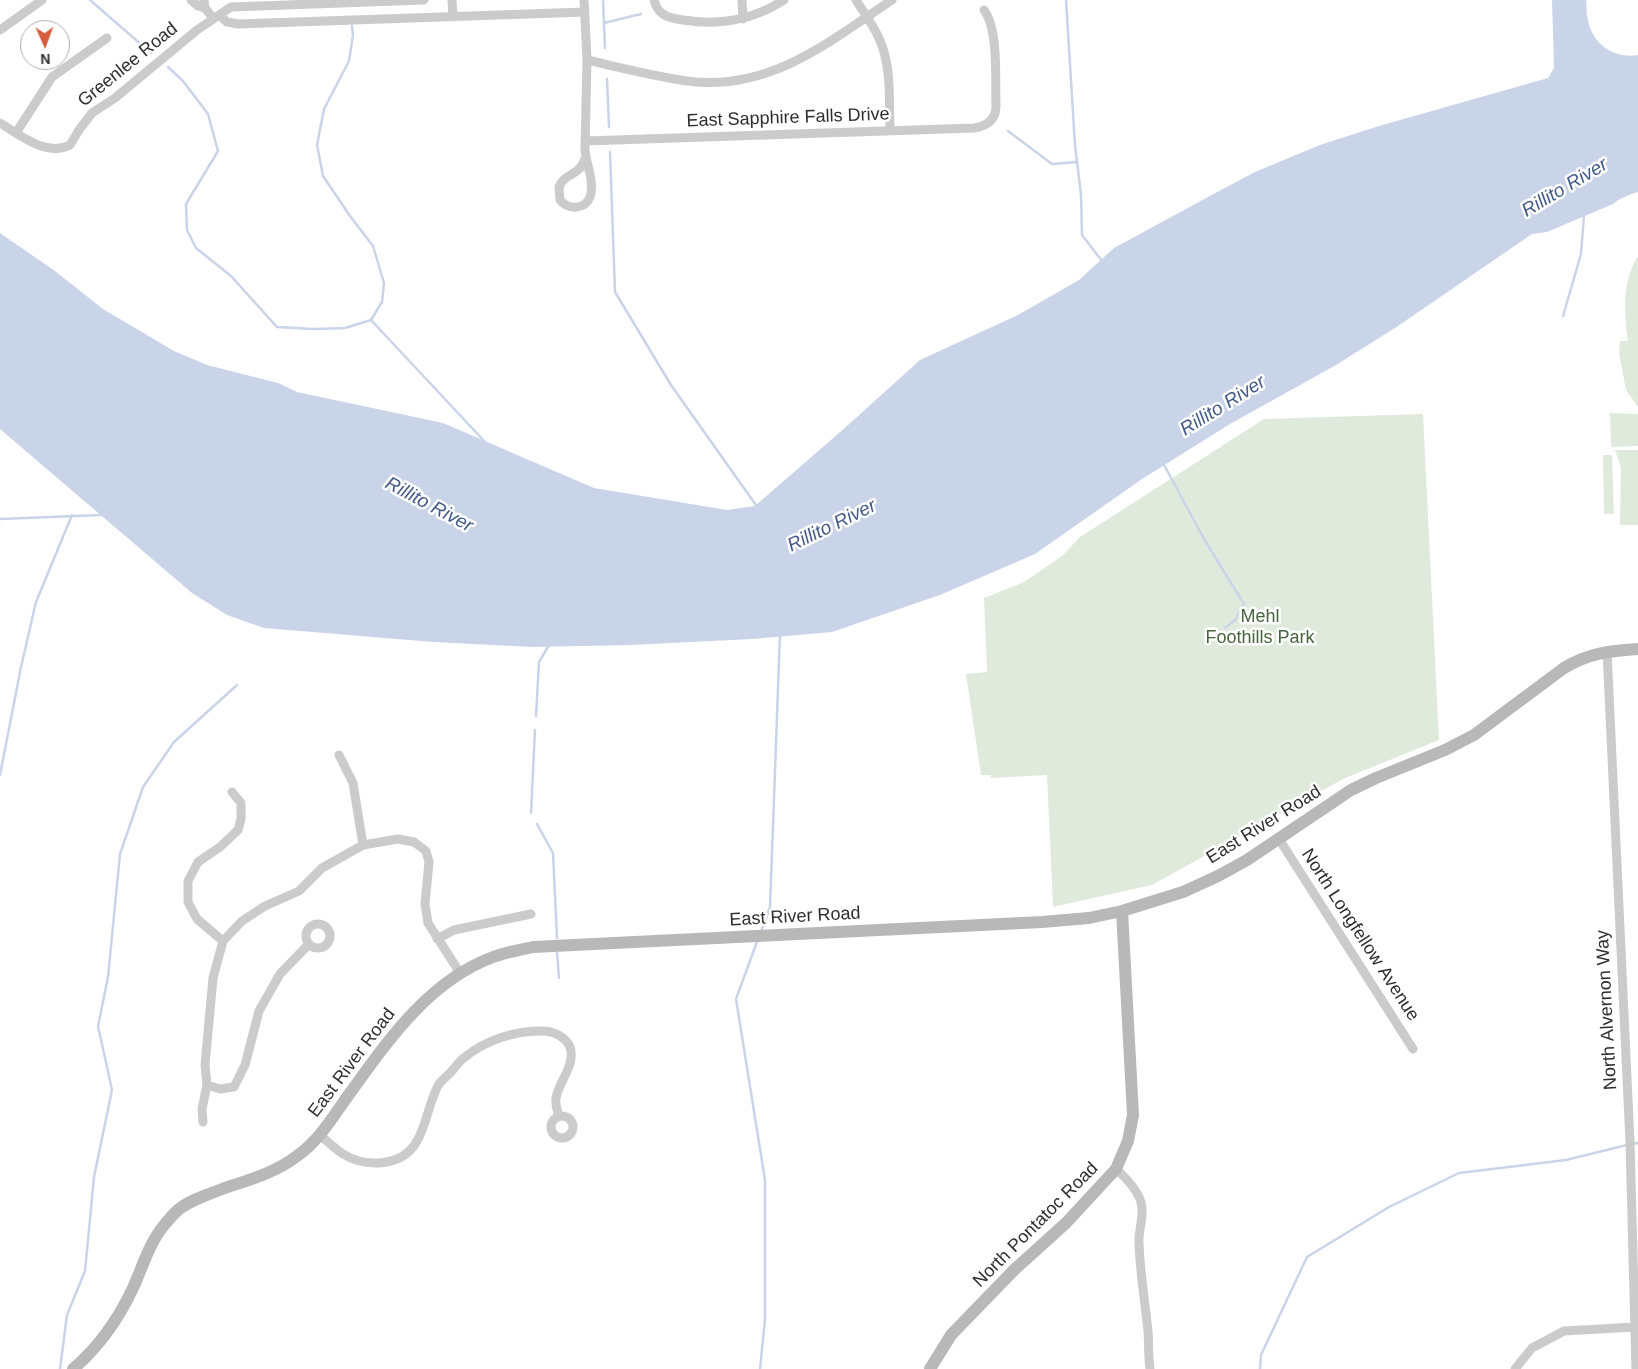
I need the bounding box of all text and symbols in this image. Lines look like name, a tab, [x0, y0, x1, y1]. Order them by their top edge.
street label: Greenlee Road	[74, 18, 182, 112]
north arrow	[20, 20, 70, 70]
text: N	[40, 51, 51, 67]
street label: East Sapphire Falls Drive	[686, 104, 890, 132]
water label: Rillito River	[1518, 153, 1612, 223]
water label: Rillito River	[1176, 371, 1270, 441]
water label: Rillito River	[381, 472, 477, 538]
water label: Rillito River	[784, 495, 880, 557]
park label: Mehl Foothills Park	[1205, 606, 1315, 649]
street label: East River Road	[1203, 781, 1325, 869]
street label: North Longfellow Avenue	[1296, 845, 1424, 1025]
street label: East River Road	[729, 903, 861, 931]
street label: North Alvernon Way	[1592, 929, 1622, 1091]
street label: East River Road	[304, 1004, 400, 1122]
street label: North Pontatoc Road	[969, 1158, 1103, 1292]

